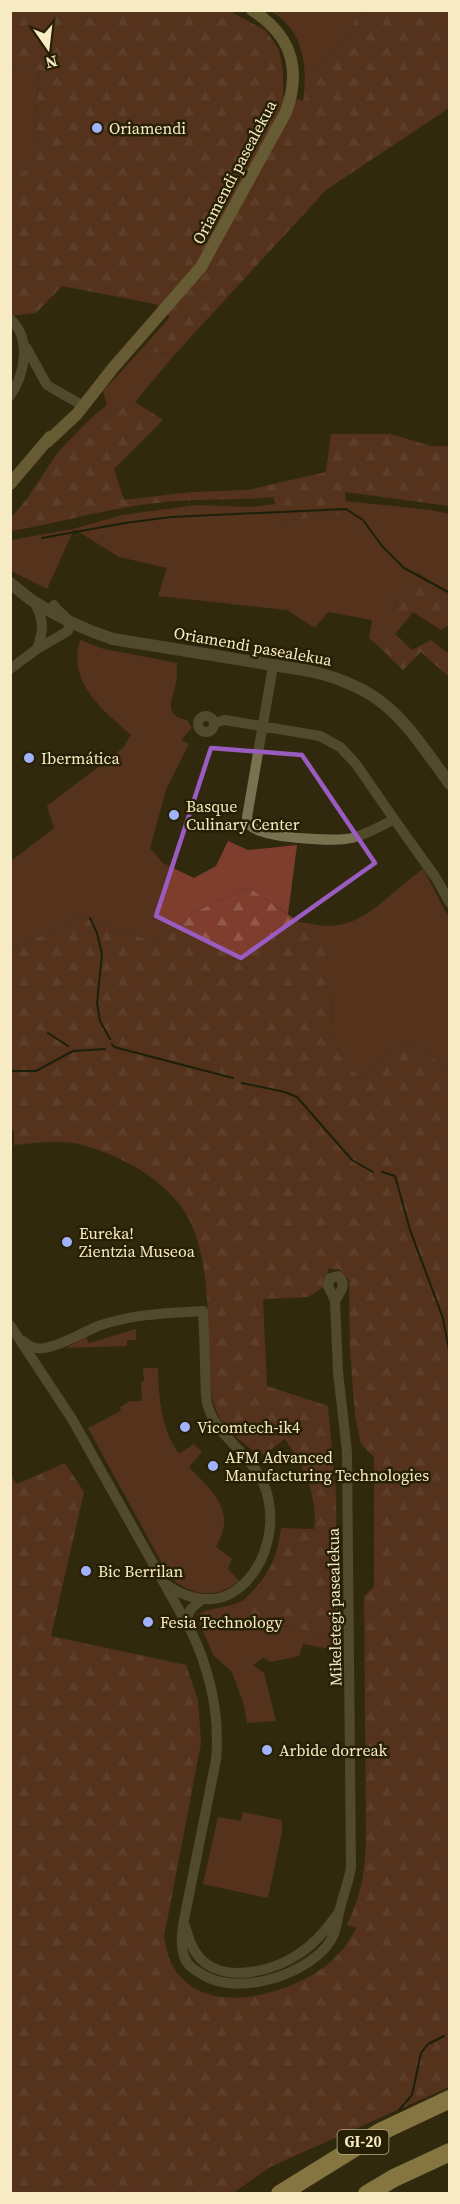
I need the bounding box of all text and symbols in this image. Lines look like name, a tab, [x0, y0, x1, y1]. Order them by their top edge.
north arrow	[18, 18, 78, 78]
text: N	[43, 50, 60, 75]
street label: Oriamendi pasealekua	[187, 95, 282, 248]
place label: Oriamendi	[109, 117, 186, 139]
marker: Oriamendi	[90, 121, 104, 135]
street label: Oriamendi pasealekua	[172, 621, 335, 671]
place label: Ibermática	[41, 747, 120, 769]
marker: Ibermática	[22, 751, 36, 765]
place label: Basque Culinary Center	[186, 795, 300, 835]
marker: Basque Culinary Center	[167, 808, 181, 822]
place label: Eureka! Zientzia Museoa	[79, 1222, 196, 1262]
marker: Eureka! Zientzia Museoa	[60, 1235, 74, 1249]
place label: Vicomtech-ik4	[197, 1416, 300, 1438]
marker: Vicomtech-ik4	[178, 1420, 192, 1434]
place label: AFM Advanced Manufacturing Technologies	[225, 1446, 429, 1486]
marker: AFM Advanced Manufacturing Technologies	[206, 1459, 220, 1473]
street label: Mikeletegi pasealekua	[322, 1527, 346, 1686]
place label: Bic Berrilan	[98, 1560, 184, 1582]
marker: Bic Berrilan	[79, 1564, 93, 1578]
place label: Fesia Technology	[160, 1611, 283, 1633]
marker: Fesia Technology	[141, 1615, 155, 1629]
place label: Arbide dorreak	[279, 1739, 388, 1761]
marker: Arbide dorreak	[260, 1743, 274, 1757]
road number: GI-20	[338, 2130, 388, 2154]

